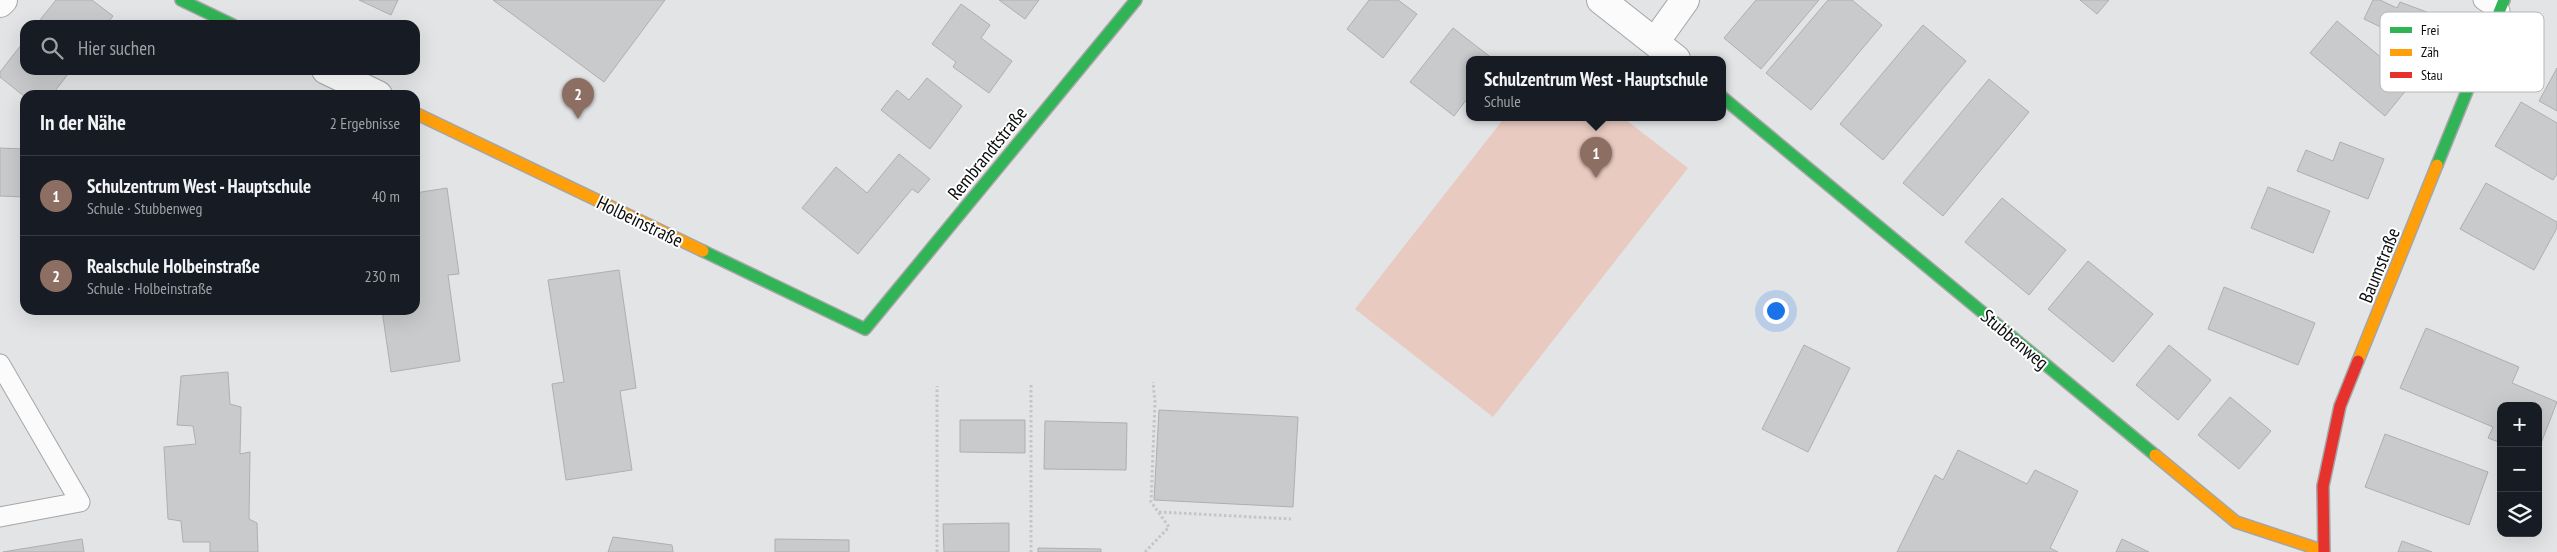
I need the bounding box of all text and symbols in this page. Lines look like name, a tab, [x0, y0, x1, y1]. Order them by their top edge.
legend	[2380, 12, 2544, 92]
search box	[20, 20, 420, 75]
text: Frei	[2421, 21, 2439, 39]
icon: search	[38, 34, 66, 62]
text: Hier suchen	[78, 36, 155, 60]
text: Zäh	[2421, 43, 2439, 61]
popup	[1466, 56, 1726, 121]
text: Stau	[2421, 66, 2443, 84]
text: Schulzentrum West - Hauptschule	[1484, 67, 1708, 91]
pin: 2	[562, 78, 594, 119]
text: Schule	[1484, 91, 1521, 111]
street label: Rembrandtstraße	[942, 101, 1032, 204]
text: In der Nähe	[40, 109, 126, 136]
text: 2 Ergebnisse	[330, 113, 400, 133]
pin: 1	[1580, 137, 1612, 178]
text: Schulzentrum West - Hauptschule	[87, 174, 311, 198]
text: 1	[52, 186, 60, 206]
text: 40 m	[372, 186, 400, 206]
street label: Holbeinstraße	[593, 190, 687, 252]
text: Schule · Stubbenweg	[87, 198, 202, 218]
street label: Baumstraße	[2353, 224, 2405, 306]
text: Realschule Holbeinstraße	[87, 254, 260, 278]
text: 2	[52, 266, 60, 286]
text: 230 m	[365, 266, 400, 286]
text: Schule · Holbeinstraße	[87, 278, 212, 298]
your location	[1763, 298, 1789, 324]
street label: Stubbenweg	[1976, 304, 2054, 374]
map controls	[2497, 402, 2542, 537]
button: +	[2497, 402, 2542, 447]
button: −	[2497, 447, 2542, 492]
button: layers	[2497, 492, 2542, 537]

